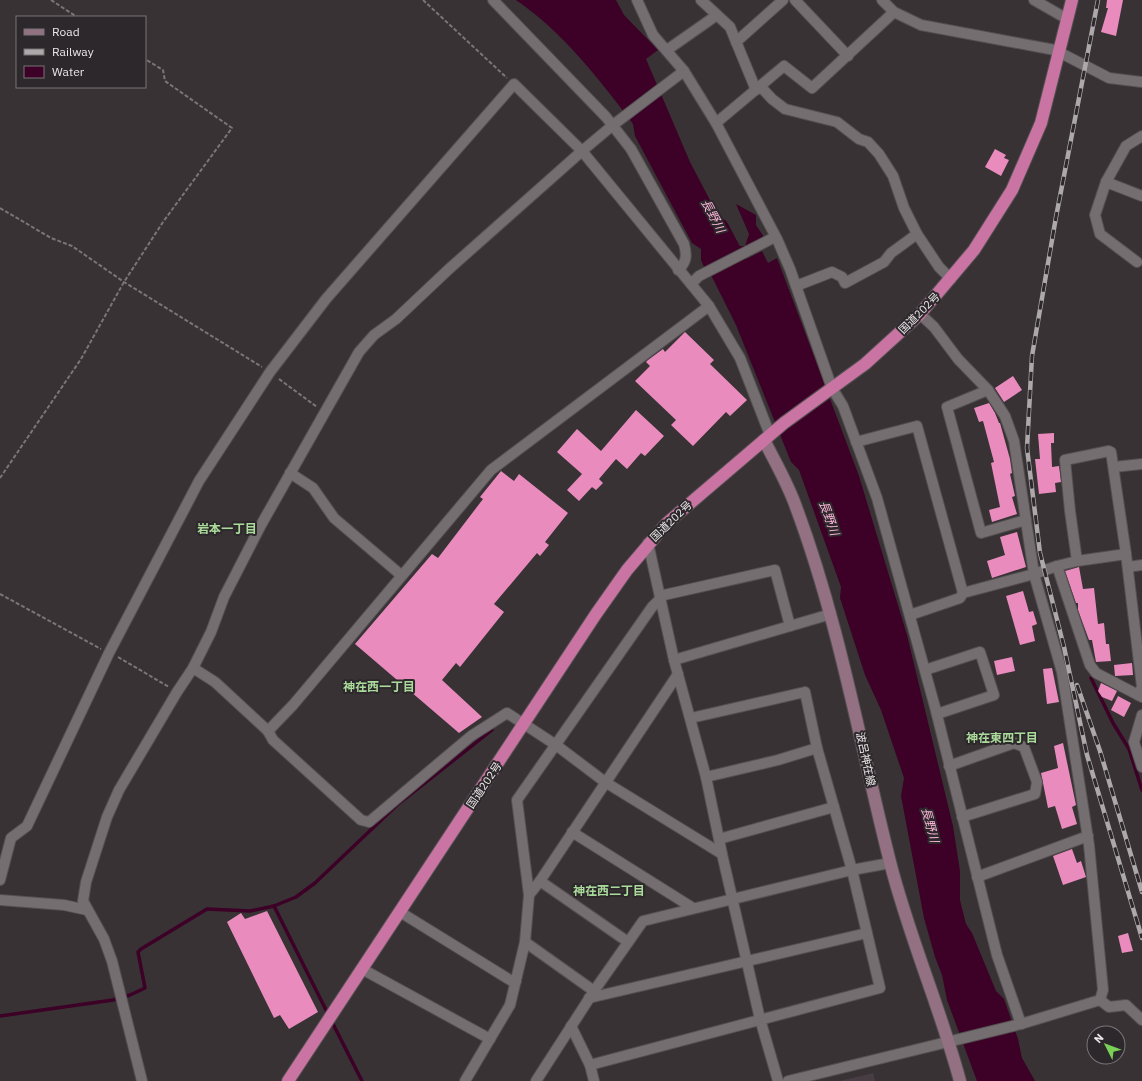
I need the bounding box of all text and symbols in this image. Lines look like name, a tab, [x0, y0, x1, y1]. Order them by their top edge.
legend	[16, 16, 146, 88]
text: Road	[52, 24, 80, 39]
text: Railway	[52, 44, 94, 59]
text: Water	[52, 64, 85, 79]
water label: 長野川	[698, 196, 729, 237]
street label: 国道202号	[895, 289, 943, 337]
street label: 国道202号	[647, 498, 695, 544]
water label: 長野川	[816, 498, 843, 539]
district label: 岩本一丁目	[197, 521, 257, 536]
district label: 神在西一丁目	[343, 679, 415, 694]
district label: 神在東四丁目	[966, 730, 1038, 745]
street label: 波呂神在線	[853, 731, 879, 787]
street label: 国道202号	[463, 759, 505, 811]
water label: 長野川	[919, 806, 943, 846]
district label: 神在西二丁目	[573, 883, 645, 898]
north arrow	[1086, 1025, 1126, 1065]
text: N	[1091, 1031, 1106, 1046]

